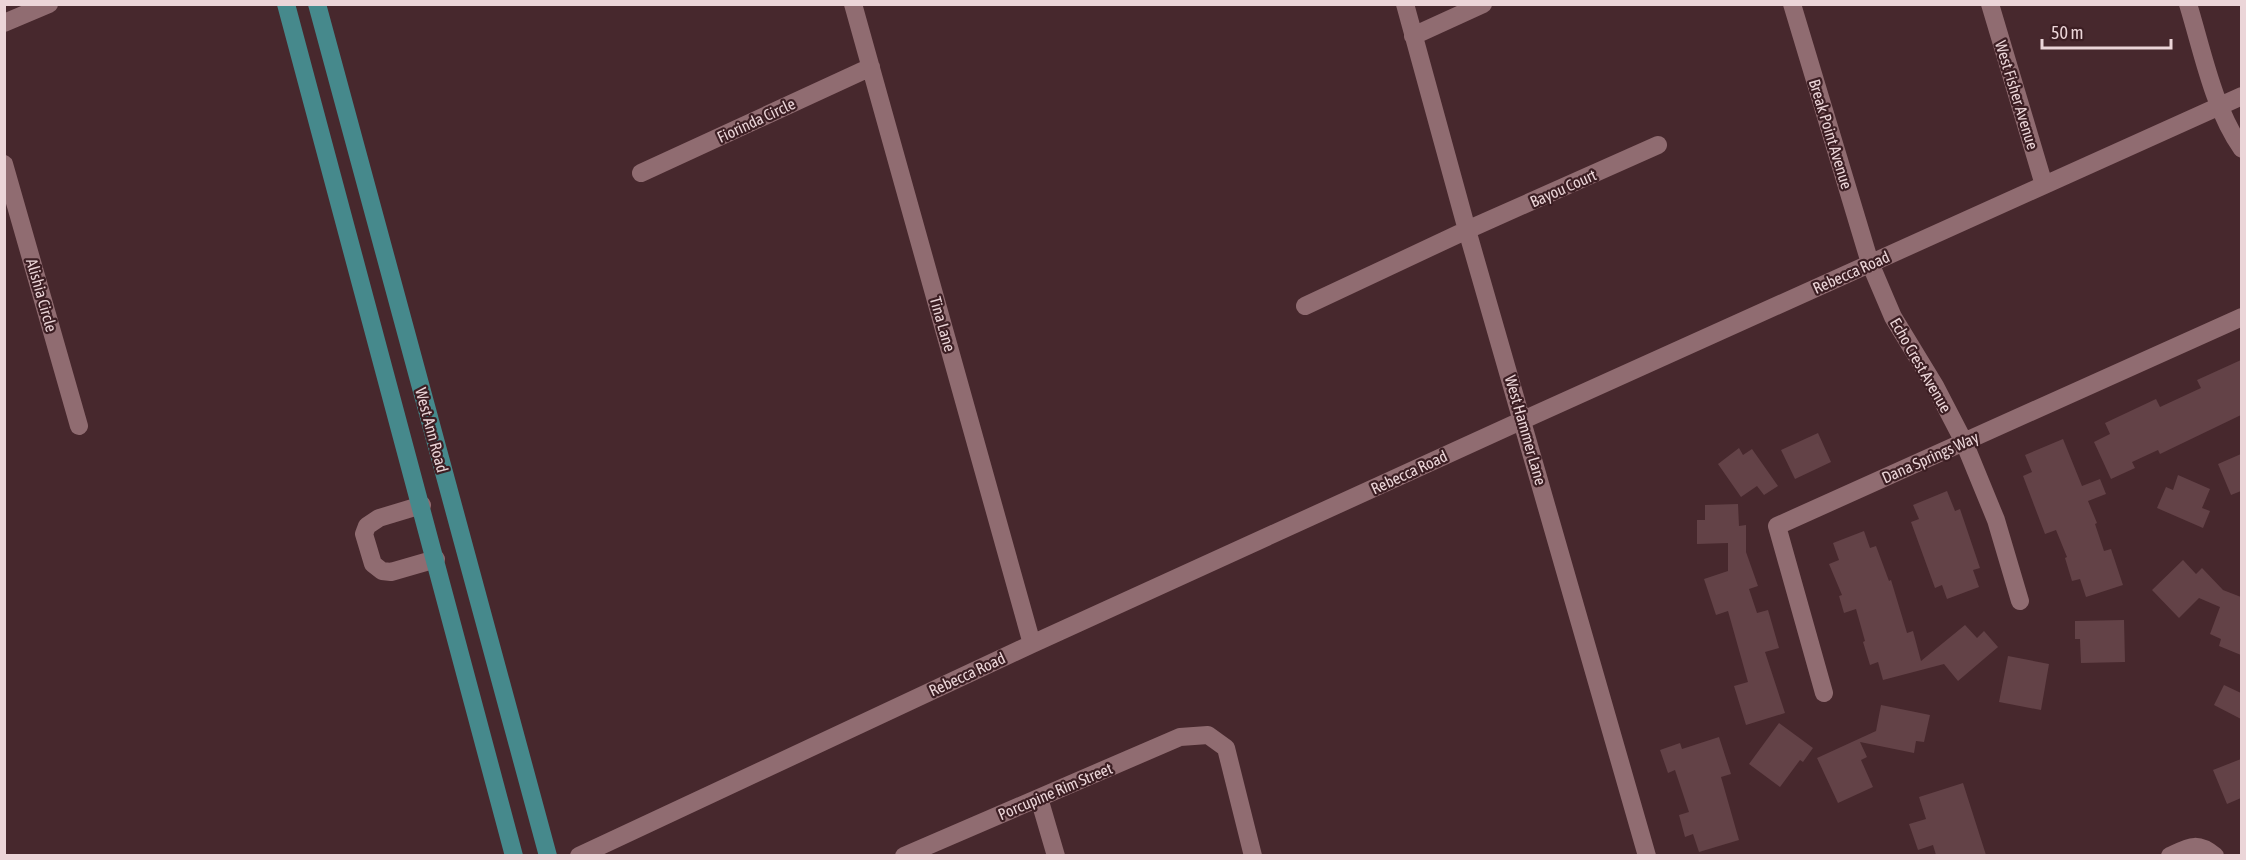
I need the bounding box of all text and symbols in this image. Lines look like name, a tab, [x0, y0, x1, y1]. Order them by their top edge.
scale bar	[2042, 12, 2171, 50]
text: 50 m	[2051, 22, 2083, 43]
street label: West Fisher Avenue	[1992, 38, 2042, 152]
street label: Break Point Avenue	[1806, 77, 1856, 191]
street label: Fiorinda Circle	[714, 94, 798, 146]
street label: Bayou Court	[1527, 165, 1600, 211]
street label: Rebecca Road	[1810, 247, 1892, 297]
street label: Alishia Circle	[23, 256, 61, 334]
street label: Tina Lane	[927, 294, 959, 354]
street label: Echo Crest Avenue	[1887, 315, 1955, 415]
street label: West Hammer Lane	[1502, 373, 1550, 487]
street label: West Ann Road	[412, 386, 452, 474]
street label: Dana Springs Way	[1879, 427, 1982, 487]
street label: Rebecca Road	[1368, 447, 1450, 497]
street label: Rebecca Road	[926, 649, 1008, 699]
street label: Porcupine Rim Street	[995, 759, 1116, 824]

